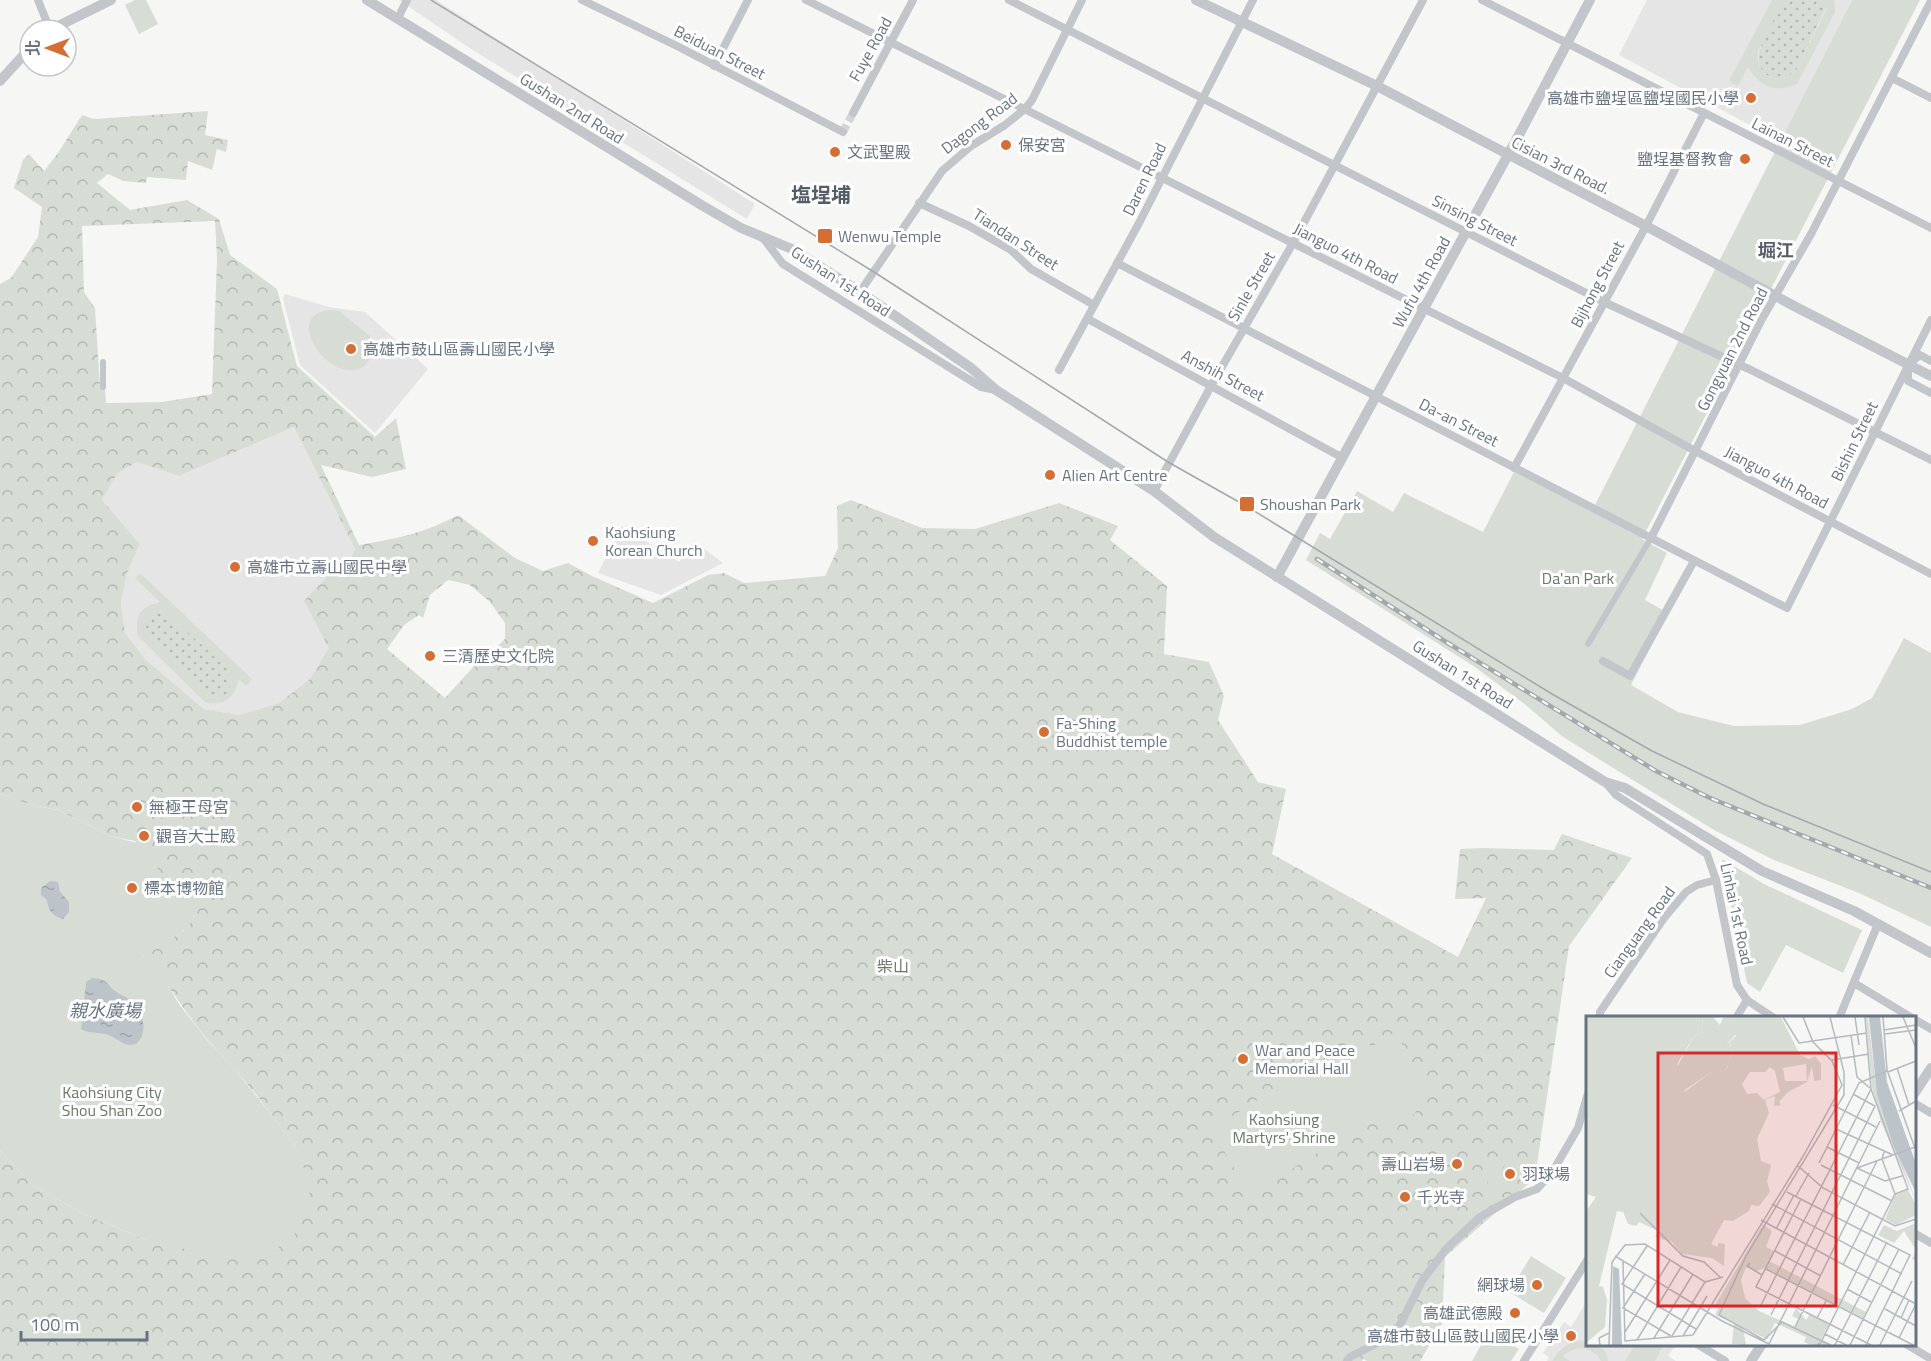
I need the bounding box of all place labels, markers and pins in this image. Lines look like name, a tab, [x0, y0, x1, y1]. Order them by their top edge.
place label: 高雄市鹽埕區鹽埕國民小學	[1547, 86, 1739, 110]
marker: 高雄市鹽埕區鹽埕國民小學	[1744, 91, 1758, 105]
place label: 保安宮	[1018, 133, 1066, 157]
marker: 保安宮	[999, 138, 1013, 152]
place label: 文武聖殿	[847, 140, 911, 164]
marker: 文武聖殿	[828, 145, 842, 159]
place label: 鹽埕基督教會	[1637, 147, 1733, 171]
marker: 鹽埕基督教會	[1738, 152, 1752, 166]
place label: Wenwu Temple	[838, 224, 941, 248]
marker: Wenwu Temple	[816, 227, 834, 245]
place label: 高雄市鼓山區壽山國民小學	[363, 337, 555, 361]
marker: 高雄市鼓山區壽山國民小學	[344, 342, 358, 356]
place label: Alien Art Centre	[1062, 463, 1167, 487]
marker: Alien Art Centre	[1043, 468, 1057, 482]
place label: Shoushan Park	[1260, 492, 1361, 516]
marker: Shoushan Park	[1238, 495, 1256, 513]
place label: Kaohsiung Korean Church	[605, 520, 703, 562]
marker: Kaohsiung Korean Church	[586, 534, 600, 548]
place label: 高雄市立壽山國民中學	[247, 555, 407, 579]
marker: 高雄市立壽山國民中學	[228, 560, 242, 574]
place label: 三清歷史文化院	[442, 644, 554, 668]
marker: 三清歷史文化院	[423, 649, 437, 663]
place label: Fa-Shing Buddhist temple	[1056, 711, 1167, 753]
marker: Fa-Shing Buddhist temple	[1037, 725, 1051, 739]
place label: 無極王母宮	[149, 795, 229, 819]
marker: 無極王母宮	[130, 800, 144, 814]
place label: 觀音大士殿	[156, 824, 236, 848]
marker: 觀音大士殿	[137, 829, 151, 843]
place label: 標本博物館	[144, 876, 224, 900]
marker: 標本博物館	[125, 881, 139, 895]
place label: War and Peace Memorial Hall	[1255, 1038, 1355, 1080]
marker: War and Peace Memorial Hall	[1236, 1052, 1250, 1066]
place label: 壽山岩場	[1381, 1152, 1445, 1176]
marker: 壽山岩場	[1450, 1157, 1464, 1171]
place label: 羽球場	[1522, 1162, 1570, 1186]
marker: 羽球場	[1503, 1167, 1517, 1181]
place label: 千光寺	[1417, 1185, 1465, 1209]
marker: 千光寺	[1398, 1190, 1412, 1204]
place label: 網球場	[1477, 1273, 1525, 1297]
marker: 網球場	[1530, 1278, 1544, 1292]
place label: 高雄武德殿	[1423, 1301, 1503, 1325]
marker: 高雄武德殿	[1508, 1306, 1522, 1320]
place label: 高雄市鼓山區鼓山國民小學	[1367, 1324, 1559, 1348]
marker: 高雄市鼓山區鼓山國民小學	[1564, 1329, 1578, 1343]

